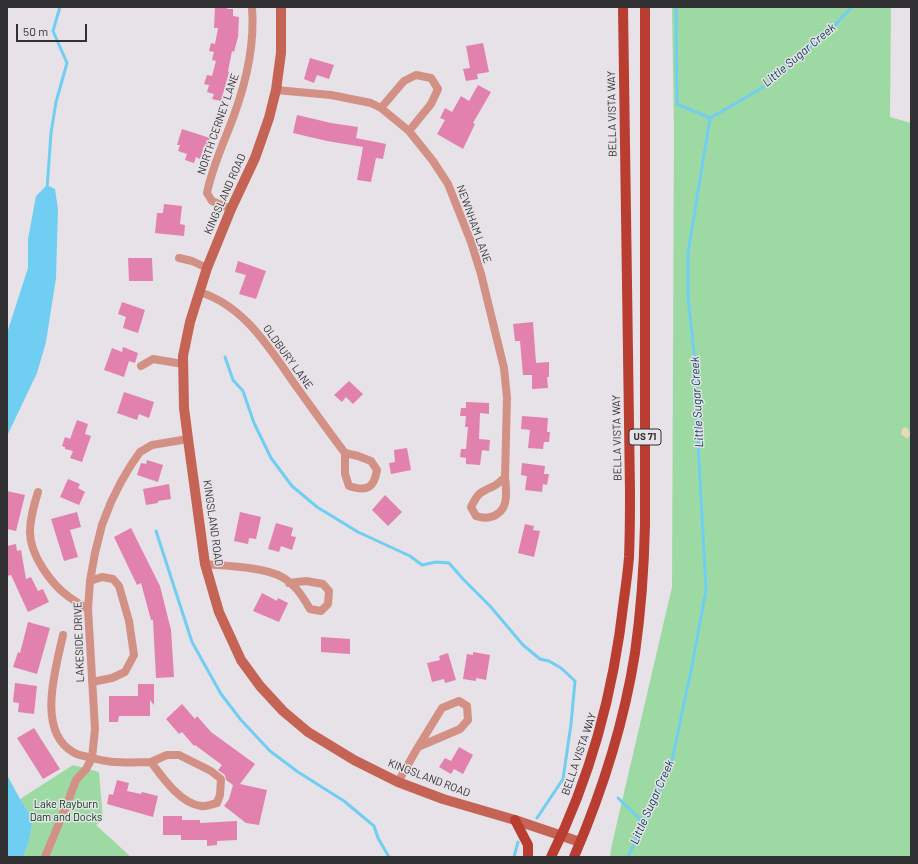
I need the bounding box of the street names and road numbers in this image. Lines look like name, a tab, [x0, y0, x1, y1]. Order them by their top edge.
street label: BELLA VISTA WAY	[605, 71, 619, 157]
street label: NORTH CERNEY LANE	[194, 72, 242, 176]
street label: KINGSLAND ROAD	[201, 152, 249, 236]
street label: NEWNHAM LANE	[454, 183, 494, 265]
street label: OLDBURY LANE	[260, 322, 316, 392]
street label: BELLA VISTA WAY	[610, 395, 624, 481]
road number: US 71	[629, 429, 661, 445]
street label: KINGSLAND ROAD	[200, 479, 226, 567]
street label: LAKESIDE DRIVE	[71, 601, 87, 683]
street label: BELLA VISTA WAY	[559, 711, 599, 797]
street label: KINGSLAND ROAD	[386, 756, 472, 800]

